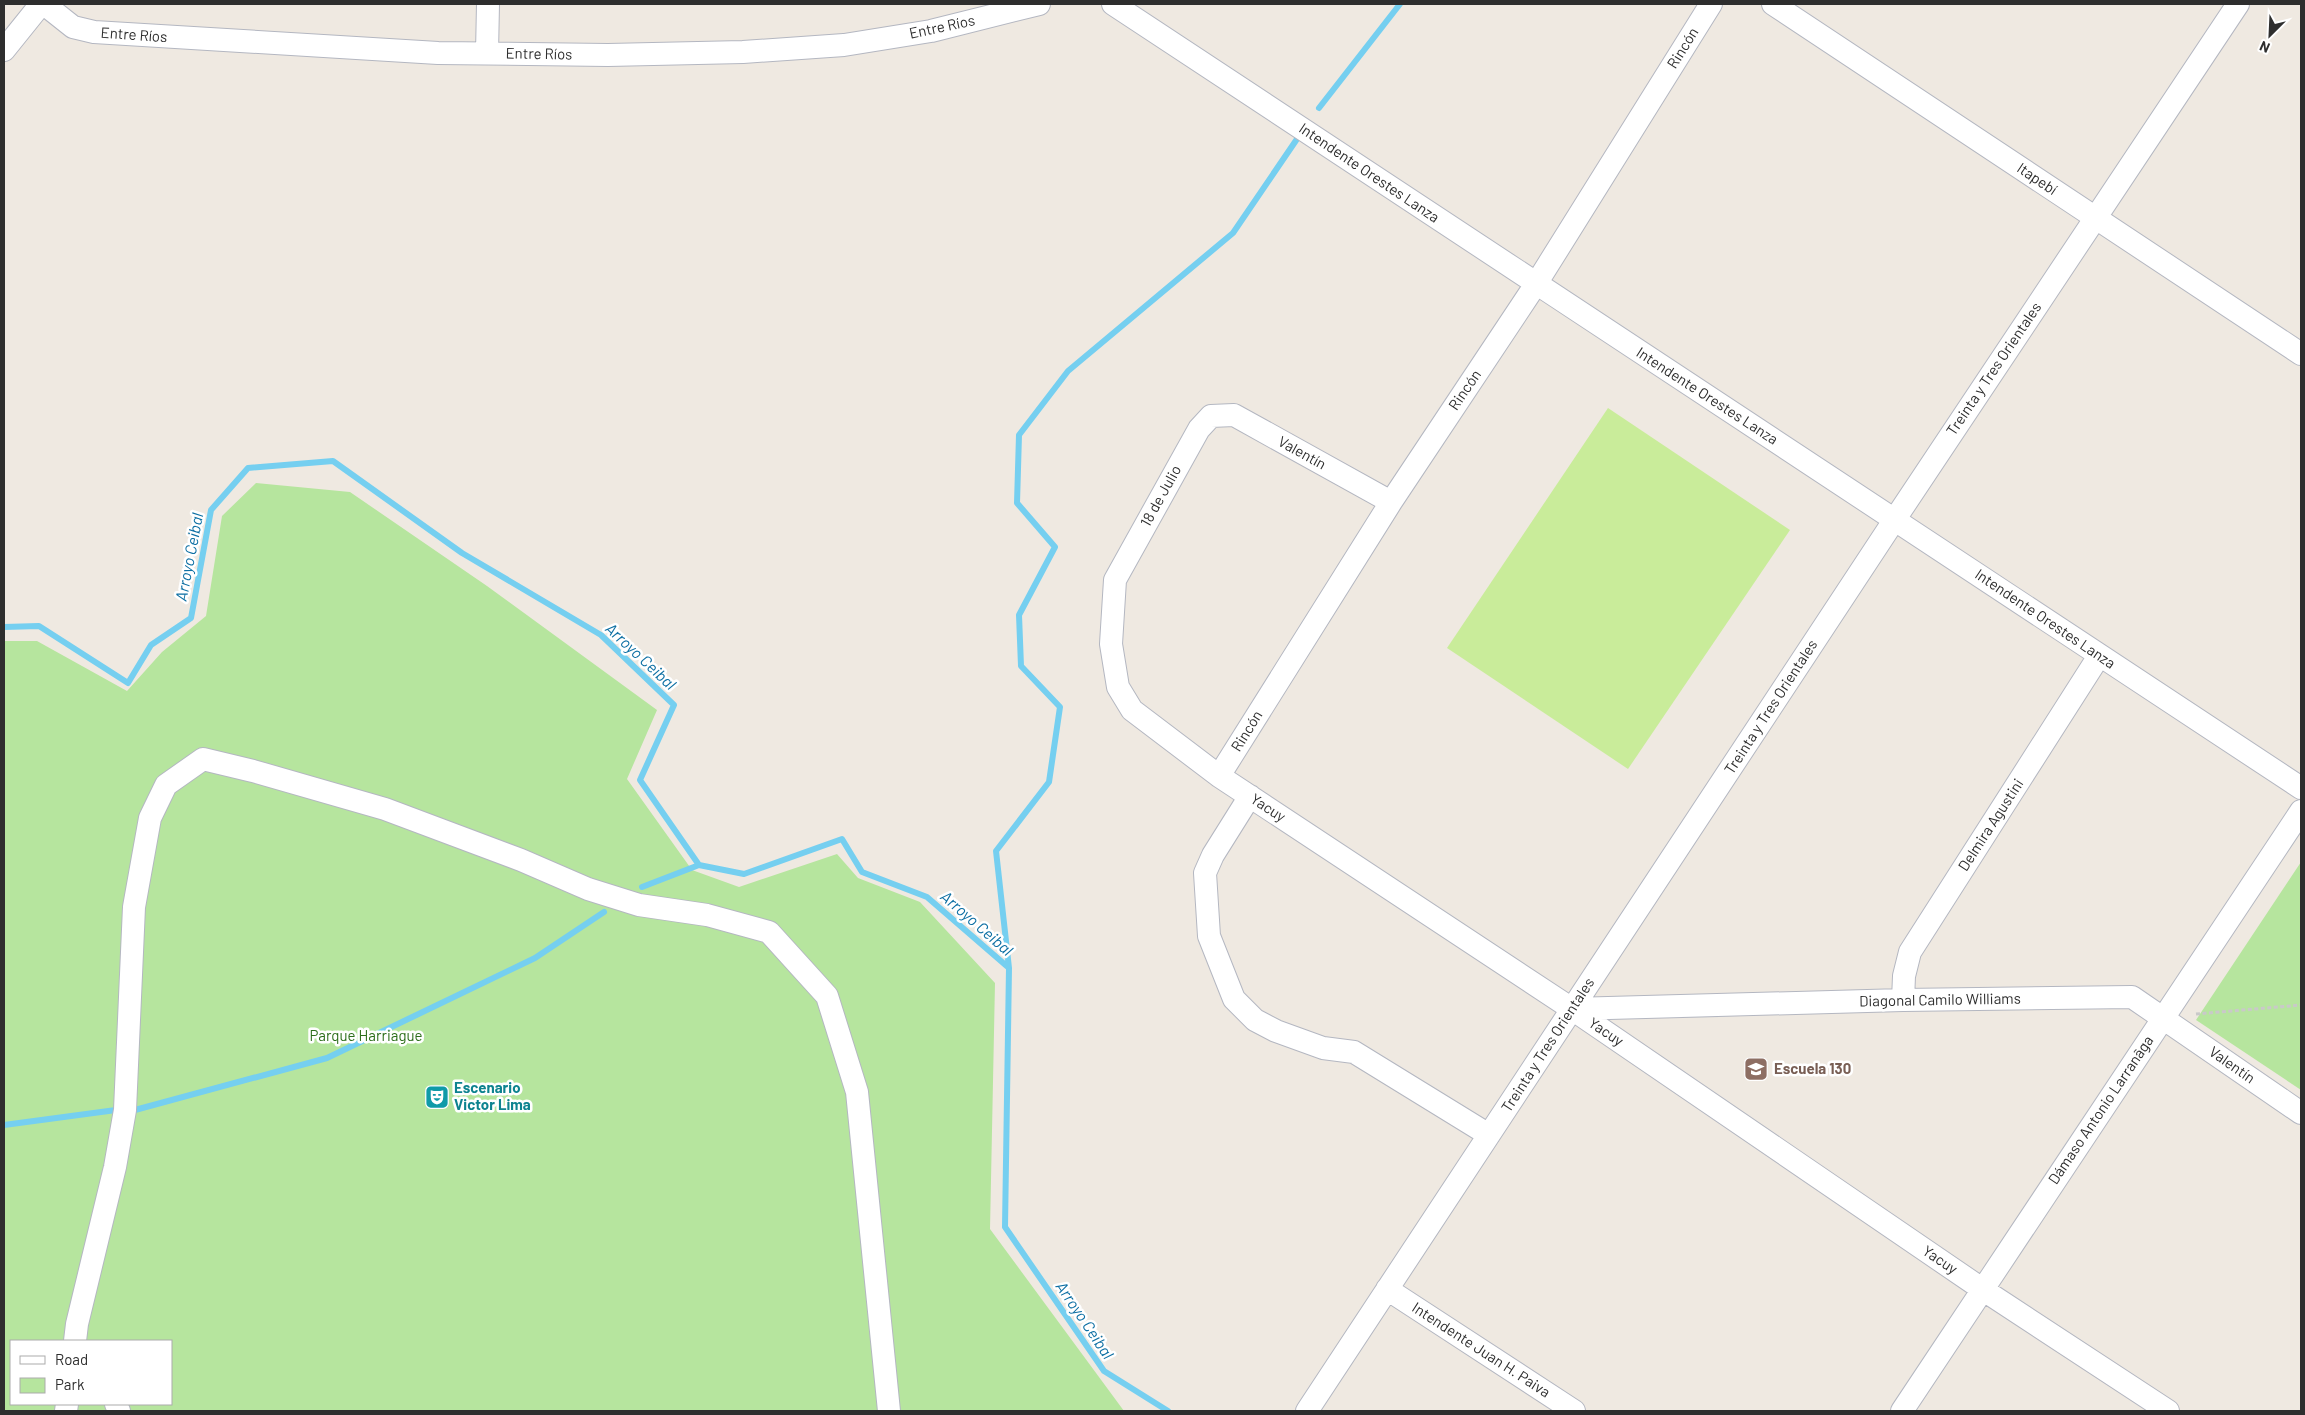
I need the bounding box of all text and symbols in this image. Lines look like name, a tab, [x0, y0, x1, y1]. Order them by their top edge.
street label: Entre Ríos	[907, 10, 976, 42]
north arrow	[2245, 10, 2295, 60]
street label: Entre Ríos	[100, 23, 168, 45]
street label: Rincón	[1663, 24, 1702, 71]
text: N	[2257, 38, 2272, 57]
street label: Entre Ríos	[505, 43, 573, 63]
street label: Intendente Orestes Lanza	[1296, 118, 1443, 226]
street label: Itapebí	[2014, 158, 2061, 198]
street label: Treinta y Tres Orientales	[1942, 298, 2044, 438]
street label: Intendente Orestes Lanza	[1633, 343, 1782, 448]
street label: Rincón	[1444, 366, 1484, 413]
street label: Valentín	[1275, 432, 1330, 473]
street label: 18 de Julio	[1136, 462, 1184, 529]
water label: Arroyo Ceibal	[171, 511, 206, 603]
street label: Intendente Orestes Lanza	[1972, 564, 2119, 672]
water label: Arroyo Ceibal	[602, 618, 681, 693]
street label: Treinta y Tres Orientales	[1720, 636, 1820, 777]
street label: Rincón	[1227, 707, 1266, 754]
street label: Delmira Agustini	[1954, 775, 2027, 874]
street label: Yacuy	[1248, 789, 1290, 825]
water label: Arroyo Ceibal	[937, 886, 1018, 959]
street label: Treinta y Tres Orientales	[1497, 974, 1597, 1115]
street label: Diagonal Camilo Williams	[1859, 989, 2021, 1009]
street label: Yacuy	[1586, 1013, 1628, 1049]
park label: Parque Harriague	[309, 1026, 423, 1044]
street label: Dámaso Antonio Larranãga	[2044, 1032, 2157, 1187]
street label: Valentín	[2206, 1042, 2259, 1086]
school or university icon: Escuela 130	[1743, 1056, 1769, 1082]
place label: Escuela 130	[1774, 1059, 1851, 1077]
place label: Escenario Victor Lima	[454, 1078, 531, 1113]
theatre icon: Escenario Victor Lima	[424, 1084, 450, 1110]
street label: Yacuy	[1920, 1241, 1962, 1277]
water label: Arroyo Ceibal	[1053, 1277, 1119, 1362]
street label: Intendente Juan H. Paiva	[1409, 1298, 1554, 1401]
legend	[10, 1340, 172, 1405]
text: Road	[55, 1350, 88, 1368]
text: Park	[55, 1375, 85, 1393]

